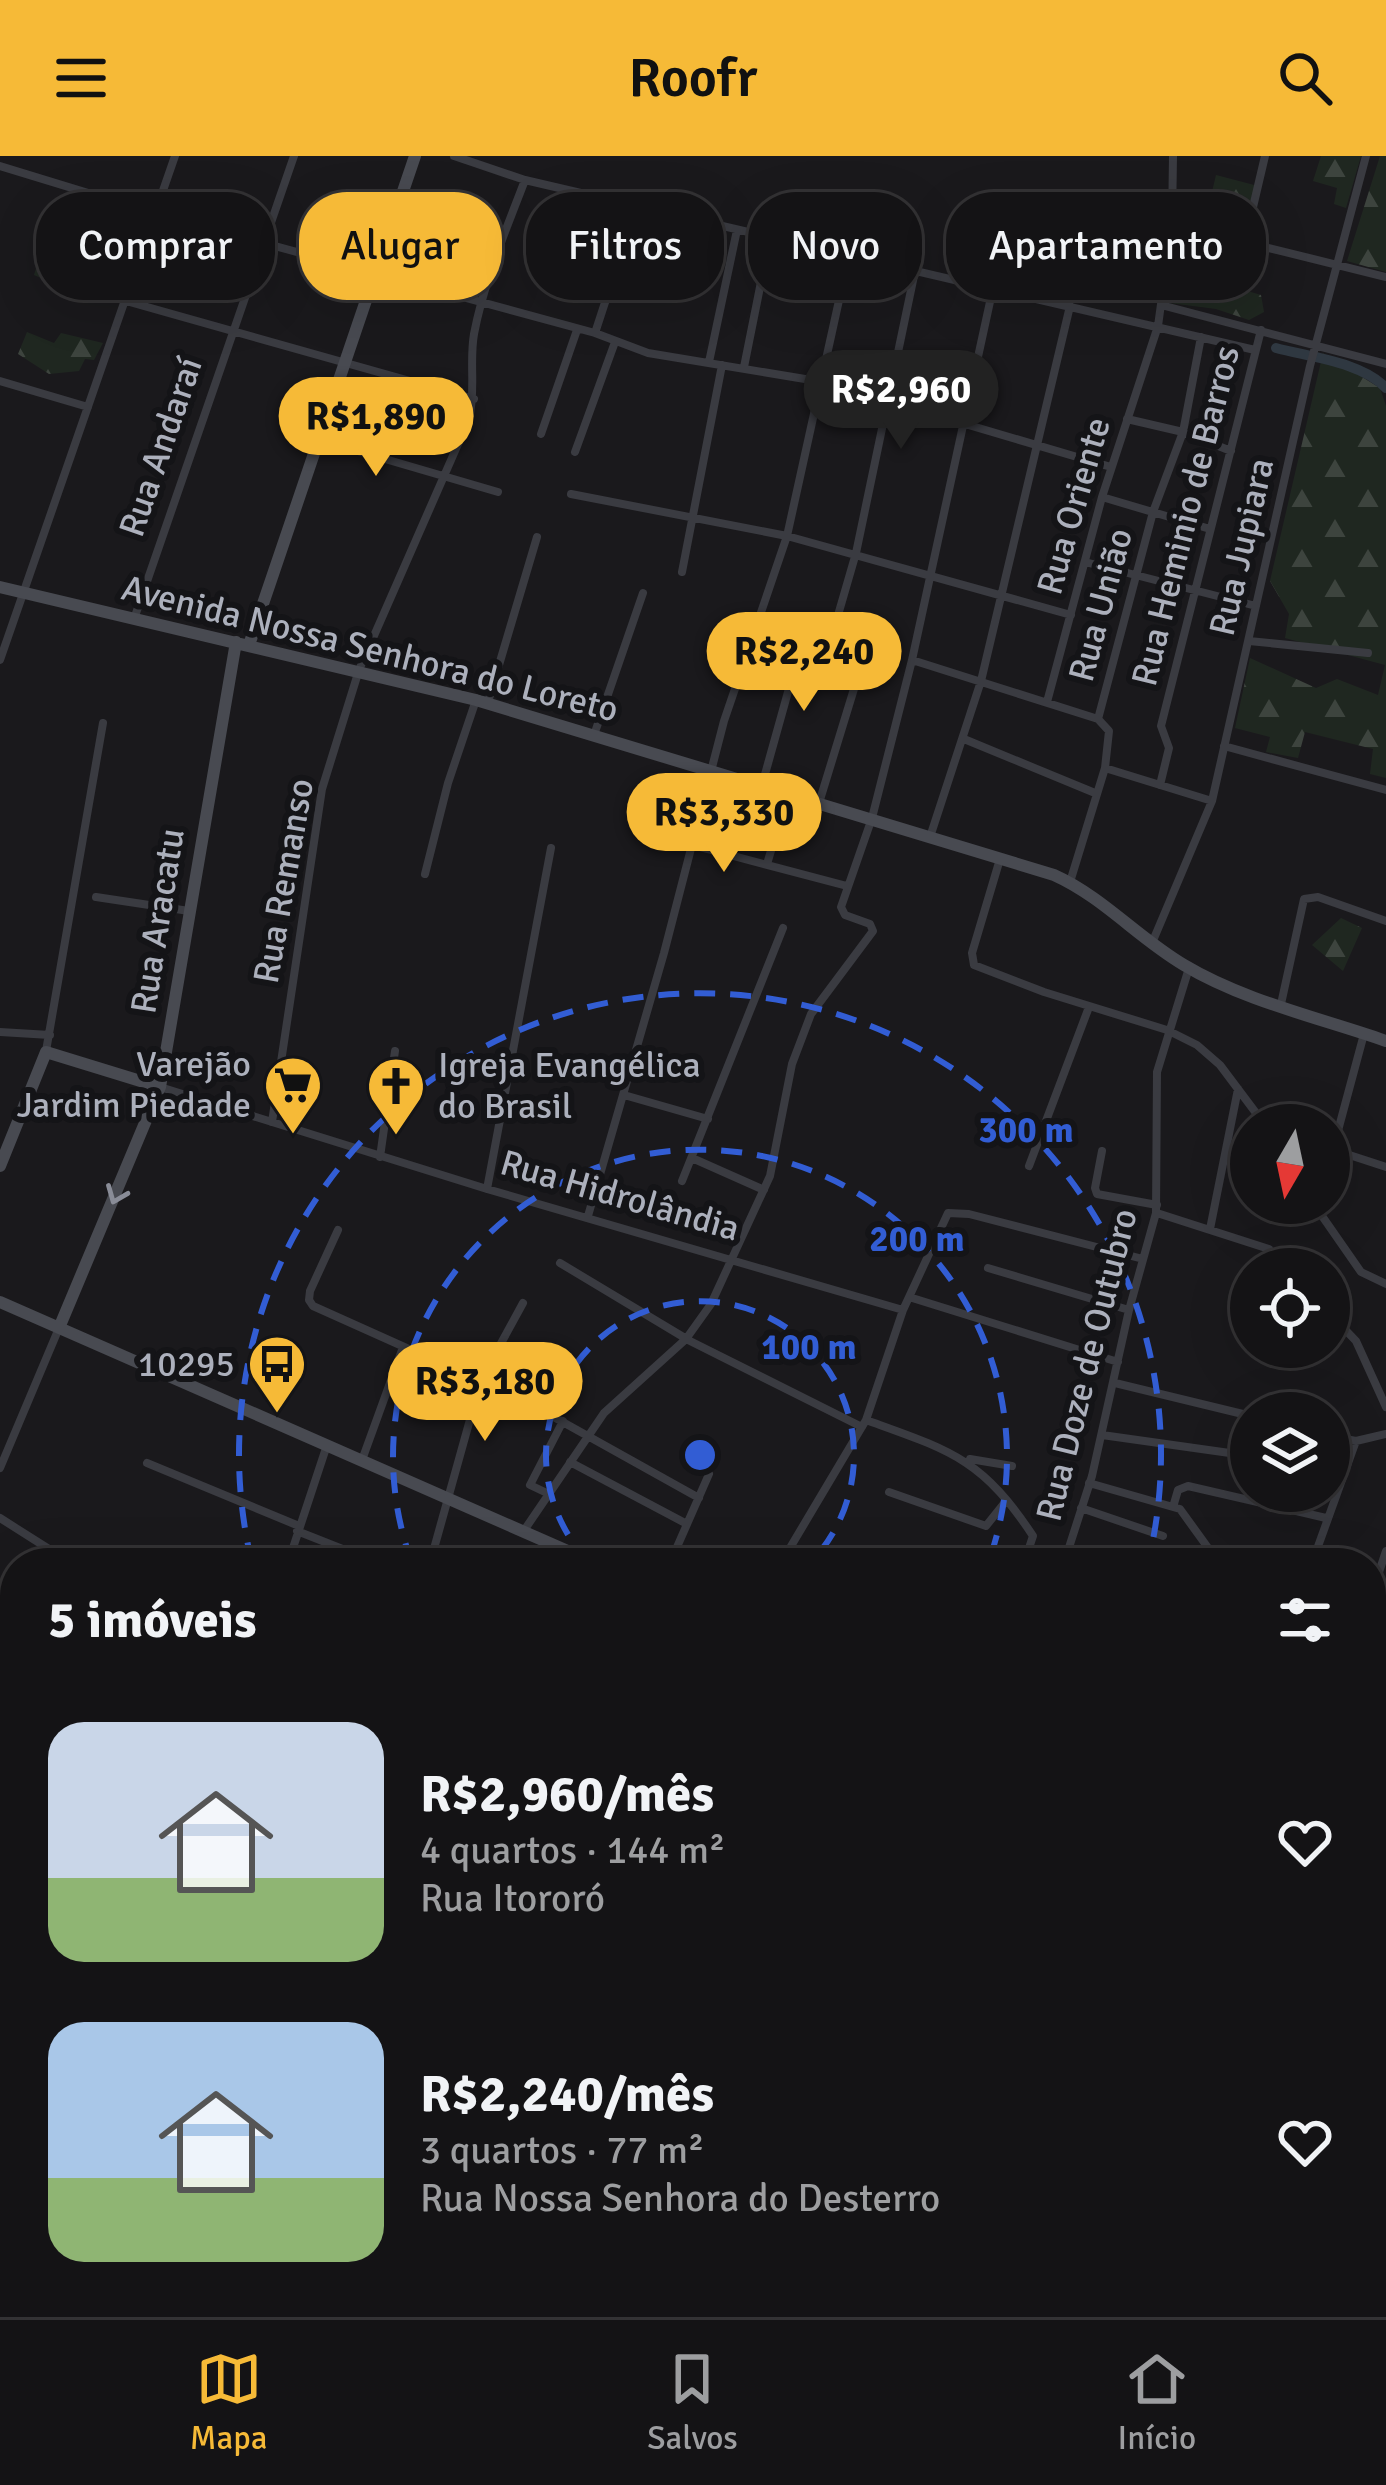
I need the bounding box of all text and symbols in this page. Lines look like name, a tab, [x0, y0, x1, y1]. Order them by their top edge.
icon: menu	[48, 45, 114, 111]
text: Roofr	[629, 45, 757, 112]
icon: search	[1272, 45, 1338, 111]
chip: Comprar	[36, 192, 275, 300]
chip: Alugar	[299, 192, 502, 300]
chip: Filtros	[526, 192, 724, 300]
chip: Novo	[748, 192, 922, 300]
chip: Apartamento	[946, 192, 1266, 300]
street label: Rua Heminio de Barros	[1122, 341, 1250, 691]
pin: R$2,960	[790, 350, 1012, 452]
street label: Rua Andaraí	[109, 351, 213, 543]
text: R$2,960	[831, 365, 971, 413]
pin: R$1,890	[265, 377, 487, 479]
text: R$1,890	[306, 392, 446, 440]
street label: Rua Oriente	[1027, 412, 1121, 600]
street label: Rua Jupiara	[1200, 454, 1284, 640]
street label: Rua União	[1059, 523, 1143, 687]
street label: Avenida Nossa Senhora do Loreto	[117, 565, 623, 733]
pin: R$2,240	[693, 612, 915, 714]
text: R$2,240	[734, 627, 874, 675]
pin: R$3,330	[613, 773, 835, 875]
street label: Rua Remanso	[244, 775, 324, 987]
text: R$3,330	[654, 788, 794, 836]
street label: Rua Aracatu	[121, 825, 195, 1017]
place label: Varejão Jardim Piedade	[17, 1042, 251, 1128]
place label: Igreja Evangélica do Brasil	[438, 1043, 701, 1129]
supermarket icon: Varejão Jardim Piedade	[262, 1054, 324, 1136]
church icon: Igreja Evangélica do Brasil	[365, 1055, 427, 1137]
north arrow	[1230, 1104, 1350, 1224]
map controls	[1230, 1104, 1350, 1512]
text: 300 m	[978, 1108, 1074, 1153]
street label: Rua Hidrolândia	[495, 1140, 745, 1252]
one-way arrow	[106, 1184, 130, 1205]
street label: Rua Doze de Outubro	[1026, 1204, 1148, 1526]
text: 200 m	[869, 1217, 965, 1262]
button: locate	[1230, 1248, 1350, 1368]
text: 100 m	[761, 1325, 857, 1370]
bus stop icon: 10295	[246, 1333, 308, 1415]
place label: 10295	[138, 1342, 235, 1387]
pin: R$3,180	[374, 1342, 596, 1444]
text: R$3,180	[415, 1357, 555, 1405]
button: layers	[1230, 1392, 1350, 1512]
centre of rings	[679, 1434, 721, 1476]
icon: filters	[1272, 1587, 1338, 1653]
text: 5 imóveis	[48, 1589, 257, 1652]
text: R$2,960/mês	[420, 1763, 714, 1826]
icon: home	[144, 1770, 288, 1914]
icon: heart	[1272, 1809, 1338, 1875]
text: 4 quartos · 144 m²	[420, 1826, 725, 1874]
text: Rua Itororó	[420, 1874, 605, 1922]
text: R$2,240/mês	[420, 2063, 714, 2126]
icon: home	[144, 2070, 288, 2214]
icon: heart	[1272, 2109, 1338, 2175]
text: 3 quartos · 77 m²	[420, 2126, 704, 2174]
text: Rua Nossa Senhora do Desterro	[420, 2174, 940, 2222]
tab: Mapa	[190, 2346, 267, 2459]
tab: Salvos	[647, 2346, 738, 2459]
tab: Início	[1118, 2346, 1196, 2459]

